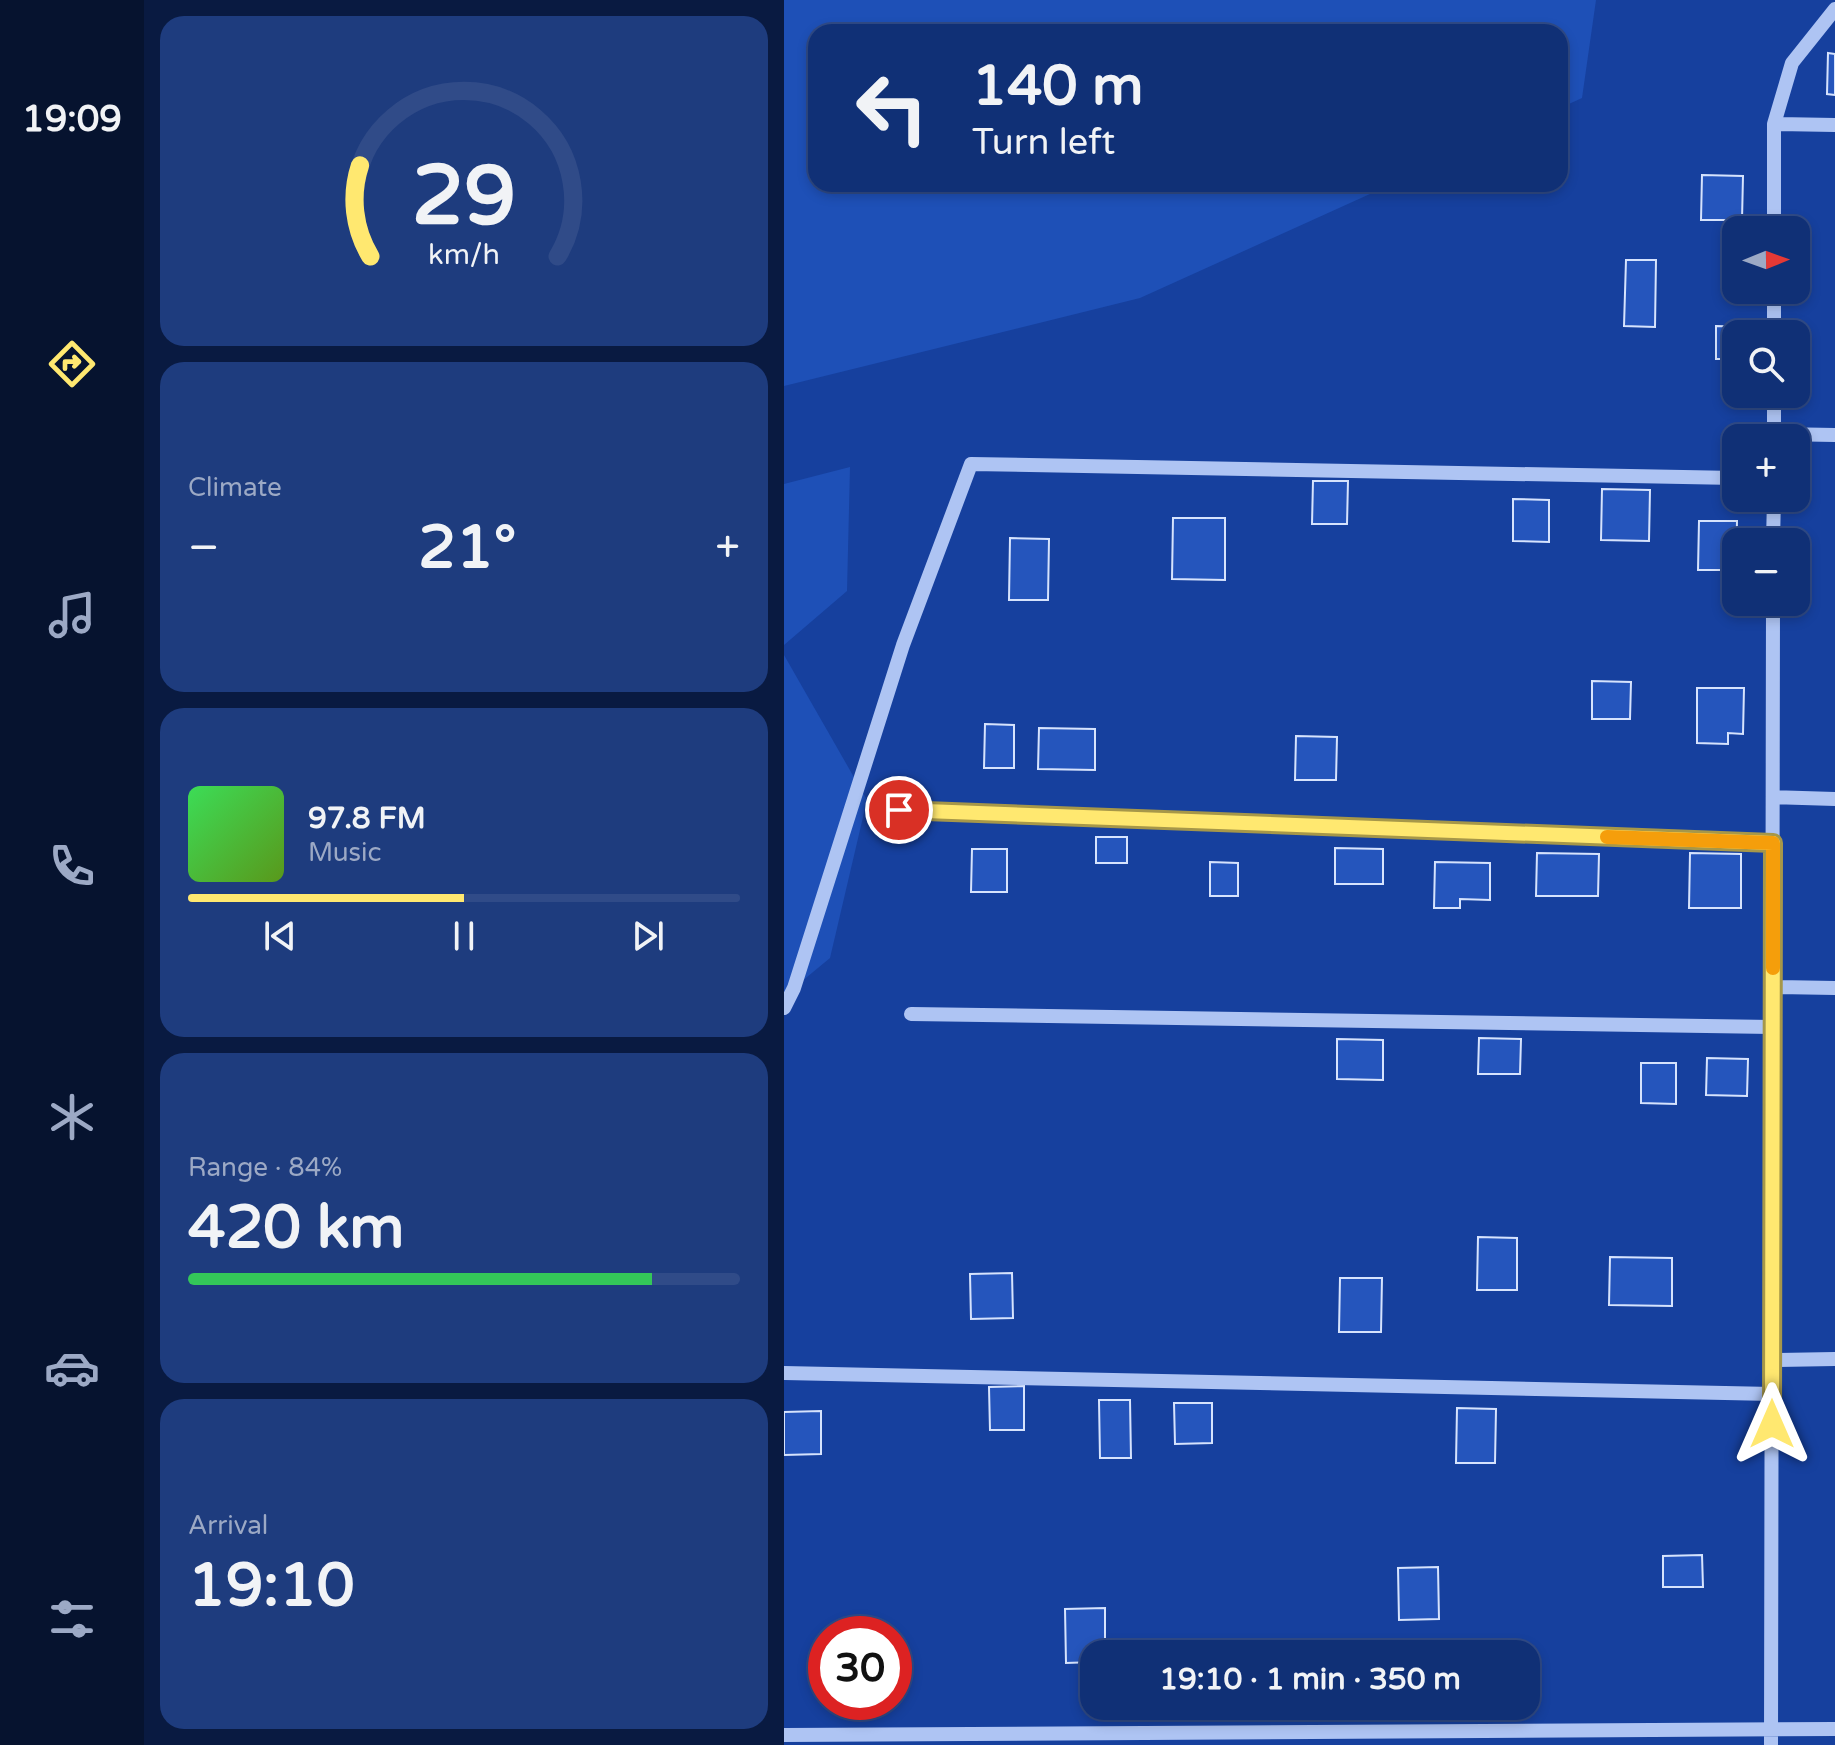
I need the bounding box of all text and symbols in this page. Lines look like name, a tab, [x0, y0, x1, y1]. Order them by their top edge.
text: 140 m	[972, 53, 1143, 120]
icon: left	[840, 56, 944, 160]
text: 19:09	[22, 98, 122, 141]
text: Turn left	[972, 121, 1115, 164]
text: 29	[412, 146, 516, 246]
north arrow	[1722, 216, 1810, 304]
map controls	[1722, 216, 1810, 616]
text: km/h	[428, 238, 500, 272]
button: search	[1722, 320, 1810, 408]
icon: directions	[44, 336, 100, 392]
button: +	[1722, 424, 1810, 512]
text: Climate	[188, 472, 282, 503]
text: 21°	[418, 512, 516, 584]
text: −	[188, 522, 219, 575]
text: +	[715, 522, 740, 575]
button: −	[1722, 528, 1810, 616]
icon: music	[44, 587, 100, 643]
pin	[865, 776, 933, 844]
icon: arrive	[877, 788, 921, 832]
text: 97.8 FM	[308, 800, 426, 837]
text: Music	[308, 837, 381, 868]
icon: phone	[44, 838, 100, 894]
icon: previous	[258, 914, 302, 958]
icon: pause	[442, 914, 486, 958]
icon: next	[626, 914, 670, 958]
icon: climate	[44, 1089, 100, 1145]
text: Range · 84%	[188, 1152, 342, 1183]
text: 420 km	[188, 1192, 404, 1264]
icon: car	[44, 1340, 100, 1396]
position arrow	[1730, 1382, 1814, 1466]
text: Arrival	[188, 1510, 268, 1541]
text: 19:10	[188, 1550, 354, 1622]
icon: filters	[44, 1591, 100, 1647]
speed limit sign: 30	[808, 1616, 912, 1720]
text: 19:10 · 1 min · 350 m	[1159, 1661, 1461, 1698]

